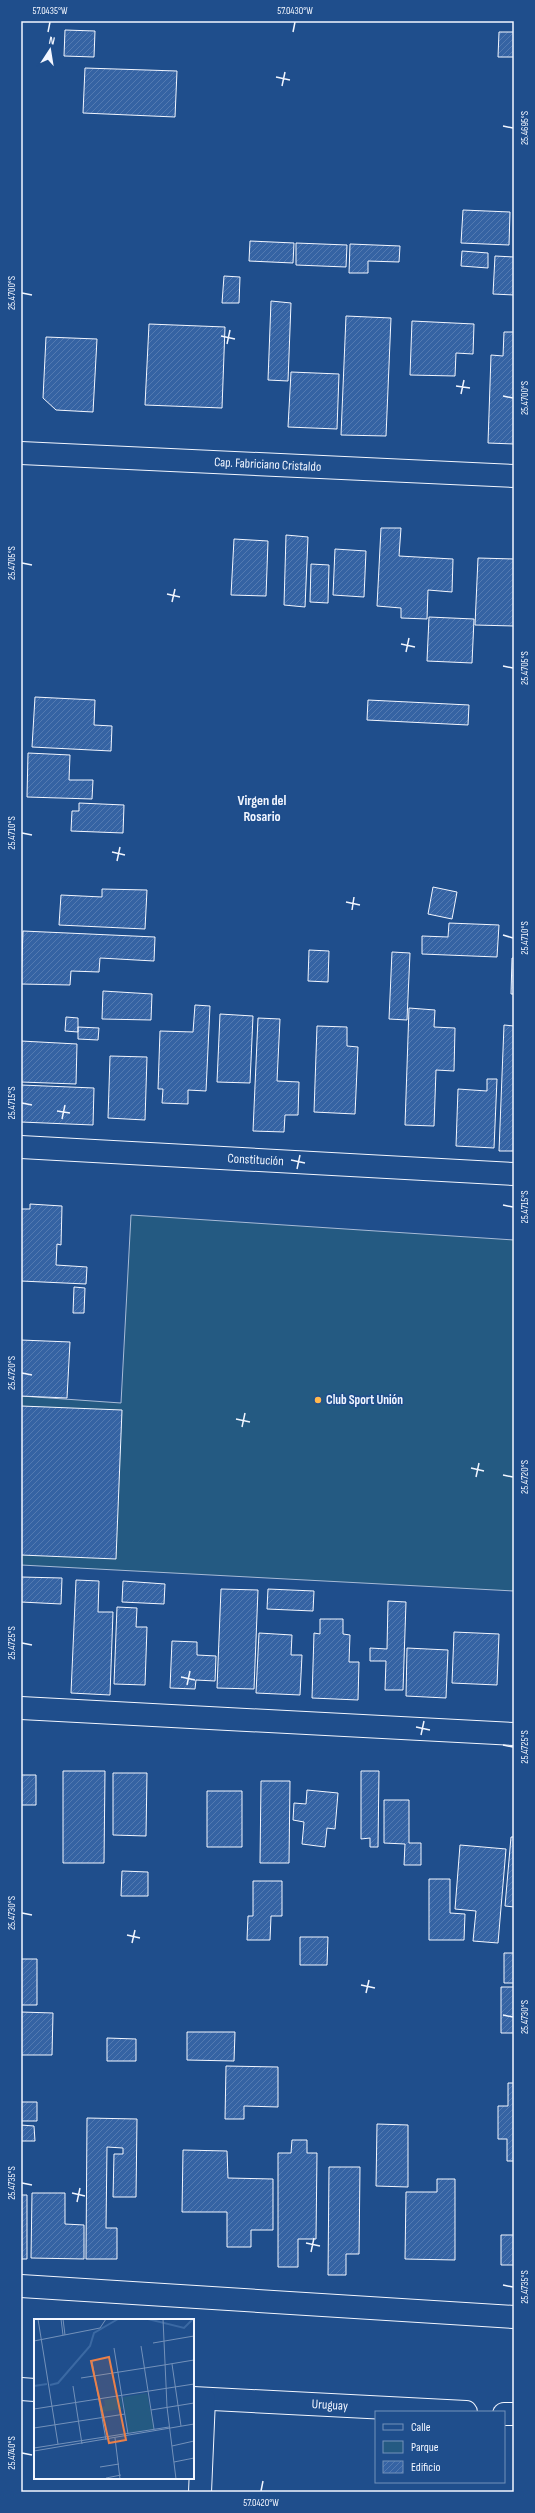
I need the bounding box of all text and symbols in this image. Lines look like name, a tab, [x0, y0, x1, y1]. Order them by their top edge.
text: 57.0435°W	[32, 5, 68, 17]
text: 57.0430°W	[277, 5, 313, 17]
north arrow	[30, 30, 70, 70]
text: N	[48, 34, 56, 48]
text: 25.4695°S	[519, 111, 531, 145]
text: 25.4700°S	[6, 276, 18, 310]
text: 25.4700°S	[519, 381, 531, 415]
street label: Cap. Fabriciano Cristaldo	[214, 454, 322, 475]
text: 25.4705°S	[6, 546, 18, 580]
text: 25.4705°S	[519, 651, 531, 685]
district label: Virgen del Rosario	[238, 792, 287, 825]
text: 25.4710°S	[6, 816, 18, 850]
text: 25.4710°S	[519, 921, 531, 955]
text: 25.4715°S	[6, 1087, 18, 1119]
street label: Constitución	[227, 1150, 284, 1169]
text: 25.4715°S	[519, 1191, 531, 1223]
text: 25.4720°S	[6, 1356, 18, 1390]
place label: Club Sport Unión	[326, 1392, 403, 1408]
marker: Club Sport Unión	[313, 1395, 323, 1405]
text: 25.4720°S	[519, 1460, 531, 1494]
text: 25.4725°S	[6, 1626, 18, 1660]
text: 25.4725°S	[519, 1730, 531, 1764]
text: 25.4730°S	[6, 1896, 18, 1930]
text: 25.4730°S	[519, 2000, 531, 2034]
text: 25.4735°S	[6, 2166, 18, 2200]
text: 25.4735°S	[519, 2270, 531, 2304]
inset map	[34, 2319, 194, 2479]
street label: Uruguay	[311, 2396, 348, 2414]
legend	[375, 2411, 505, 2483]
text: Calle	[411, 2420, 431, 2435]
text: 25.4740°S	[6, 2436, 18, 2470]
text: Parque	[411, 2440, 439, 2455]
text: Edificio	[411, 2460, 440, 2475]
text: 57.0420°W	[243, 2497, 279, 2509]

